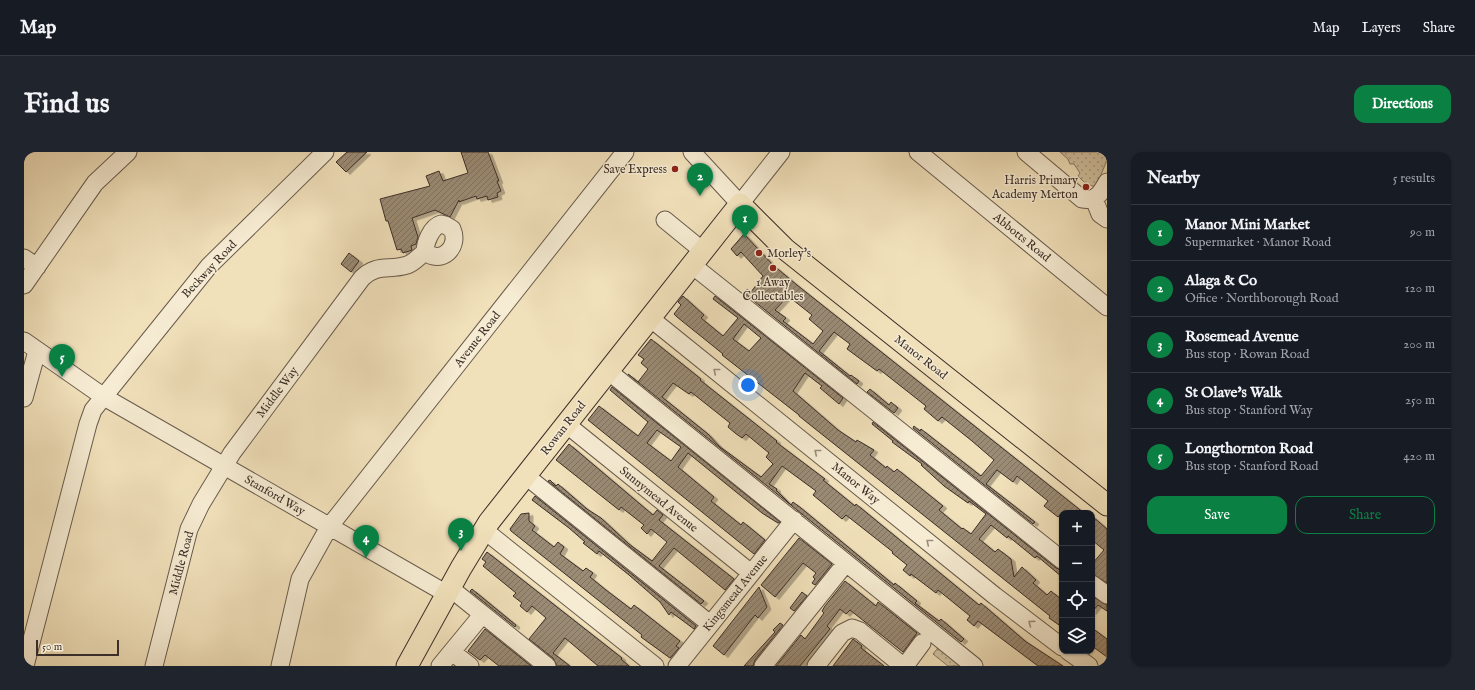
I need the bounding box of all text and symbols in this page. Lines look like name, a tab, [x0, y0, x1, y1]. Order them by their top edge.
text: Map	[20, 16, 56, 40]
text: Map	[1313, 19, 1340, 37]
text: Layers	[1362, 19, 1401, 37]
text: Share	[1423, 19, 1455, 37]
button: Directions	[1354, 85, 1451, 123]
text: Find us	[24, 87, 110, 122]
place label: Save Express	[603, 162, 667, 178]
pin: 2	[687, 163, 713, 196]
marker: Save Express	[670, 164, 680, 174]
text: Nearby	[1147, 168, 1200, 189]
text: 5 results	[1393, 170, 1435, 187]
place label: Harris Primary Academy Merton	[991, 173, 1079, 202]
marker: Harris Primary Academy Merton	[1081, 182, 1091, 192]
pin: 1	[732, 205, 758, 238]
street label: Abbotts Road	[989, 209, 1054, 265]
text: Manor Mini Market	[1185, 215, 1310, 234]
text: 1	[1158, 224, 1162, 241]
text: 90 m	[1410, 224, 1435, 241]
text: Supermarket · Manor Road	[1185, 234, 1331, 251]
street label: Beckway Road	[179, 237, 240, 301]
place label: Morley's	[767, 246, 811, 261]
marker: Morley's	[754, 248, 764, 258]
marker: 1 Away Collectables	[768, 263, 778, 273]
text: Alaga & Co	[1185, 271, 1257, 290]
place label: 1 Away Collectables	[743, 275, 803, 304]
text: 2	[1157, 280, 1163, 297]
text: 120 m	[1405, 280, 1435, 297]
text: Office · Northborough Road	[1185, 290, 1339, 307]
street label: Avenue Road	[450, 308, 504, 371]
text: Rosemead Avenue	[1185, 327, 1299, 346]
street label: Manor Road	[891, 332, 951, 383]
text: 3	[1158, 336, 1162, 353]
text: 200 m	[1403, 336, 1435, 353]
pin: 5	[49, 344, 75, 377]
text: Bus stop · Rowan Road	[1185, 346, 1309, 363]
street label: Middle Way	[253, 364, 302, 421]
one-way arrow	[713, 368, 720, 375]
your location	[738, 375, 758, 395]
text: St Olave's Walk	[1185, 383, 1282, 402]
text: 4	[1157, 392, 1163, 409]
text: 250 m	[1405, 392, 1435, 409]
street label: Rowan Road	[538, 398, 590, 458]
text: Bus stop · Stanford Way	[1185, 402, 1313, 419]
text: Longthornton Road	[1185, 439, 1313, 458]
text: 5	[1158, 448, 1162, 465]
text: 420 m	[1403, 448, 1435, 465]
one-way arrow	[814, 449, 822, 456]
text: Bus stop · Stanford Road	[1185, 458, 1319, 475]
street label: Manor Way	[828, 459, 883, 508]
street label: Sunnymead Avenue	[616, 463, 701, 536]
street label: Stanford Way	[242, 472, 308, 519]
button: Save	[1147, 496, 1287, 534]
button: Share	[1295, 496, 1435, 534]
map controls	[1059, 510, 1095, 654]
button: +	[1059, 510, 1095, 546]
pin: 3	[448, 518, 474, 551]
pin: 4	[353, 525, 379, 558]
street label: Middle Road	[166, 529, 197, 597]
one-way arrow	[927, 540, 934, 547]
button: −	[1059, 546, 1095, 582]
street label: Kingsmead Avenue	[700, 551, 771, 635]
button: locate	[1059, 582, 1095, 618]
button: layers	[1059, 618, 1095, 654]
one-way arrow	[1028, 621, 1035, 628]
scale bar	[36, 638, 119, 657]
text: 50 m	[42, 640, 62, 654]

